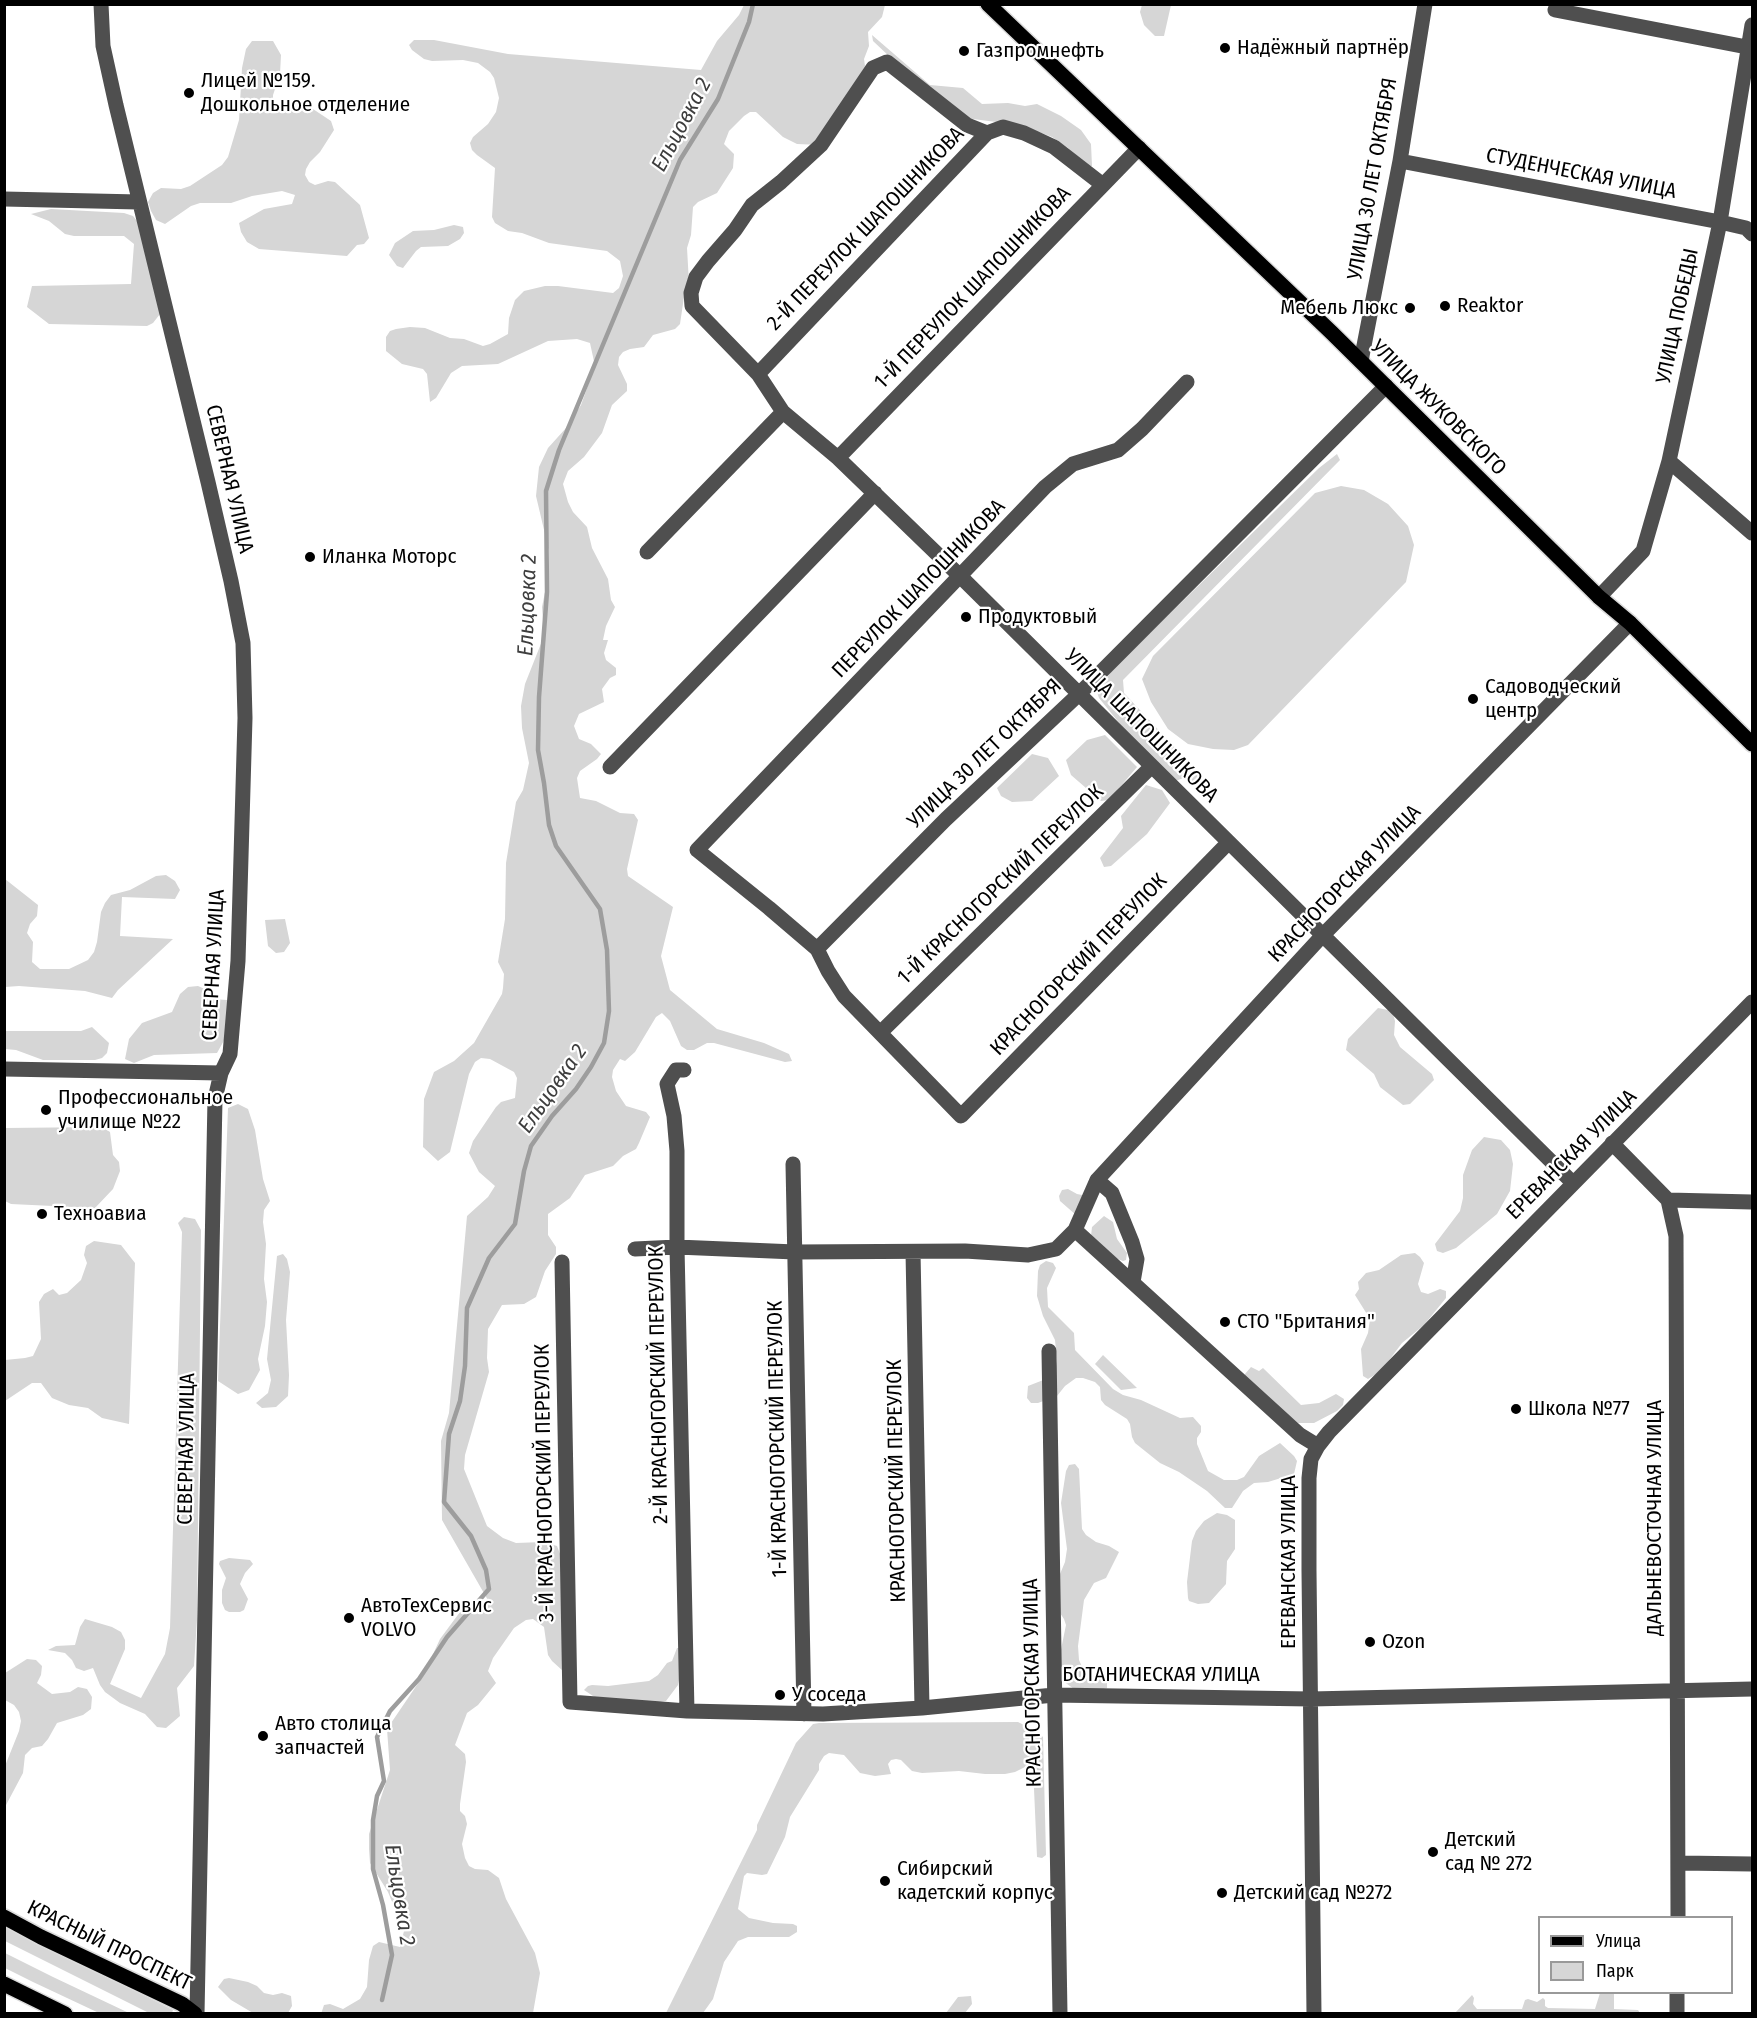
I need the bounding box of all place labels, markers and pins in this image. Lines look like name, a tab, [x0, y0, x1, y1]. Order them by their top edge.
place label: Надёжный партнёр	[1237, 35, 1409, 61]
place label: Газпромнефть	[976, 38, 1104, 64]
marker: Надёжный партнёр	[1218, 41, 1232, 55]
marker: Газпромнефть	[957, 44, 971, 58]
place label: Лицей №159. Дошкольное отделение	[201, 68, 410, 118]
marker: Лицей №159. Дошкольное отделение	[182, 86, 196, 100]
place label: Reaktor	[1457, 293, 1523, 319]
place label: Мебель Люкс	[1280, 295, 1398, 321]
marker: Reaktor	[1438, 299, 1452, 313]
marker: Мебель Люкс	[1403, 301, 1417, 315]
place label: Иланка Моторс	[322, 544, 456, 570]
marker: Иланка Моторс	[303, 550, 317, 564]
place label: Продуктовый	[978, 604, 1097, 630]
marker: Продуктовый	[959, 610, 973, 624]
place label: Садоводческий центр	[1485, 674, 1621, 724]
marker: Садоводческий центр	[1466, 692, 1480, 706]
place label: Профессиональное училище №22	[58, 1085, 233, 1135]
marker: Профессиональное училище №22	[39, 1103, 53, 1117]
place label: Техноавиа	[54, 1201, 146, 1227]
marker: Техноавиа	[35, 1207, 49, 1221]
place label: СТО "Британия"	[1237, 1309, 1375, 1335]
marker: СТО "Британия"	[1218, 1315, 1232, 1329]
place label: Школа №77	[1528, 1396, 1630, 1422]
marker: Школа №77	[1509, 1402, 1523, 1416]
place label: АвтоТехСервис VOLVO	[361, 1593, 492, 1643]
marker: АвтоТехСервис VOLVO	[342, 1611, 356, 1625]
place label: Ozon	[1382, 1629, 1425, 1655]
marker: Ozon	[1363, 1635, 1377, 1649]
place label: У соседа	[792, 1682, 866, 1708]
marker: У соседа	[773, 1688, 787, 1702]
place label: Авто столица запчастей	[275, 1711, 391, 1761]
marker: Авто столица запчастей	[256, 1729, 270, 1743]
place label: Детский сад № 272	[1445, 1827, 1532, 1877]
marker: Детский сад № 272	[1426, 1845, 1440, 1859]
place label: Сибирский кадетский корпус	[897, 1856, 1053, 1906]
marker: Сибирский кадетский корпус	[878, 1874, 892, 1888]
place label: Детский сад №272	[1234, 1880, 1392, 1906]
marker: Детский сад №272	[1215, 1886, 1229, 1900]

